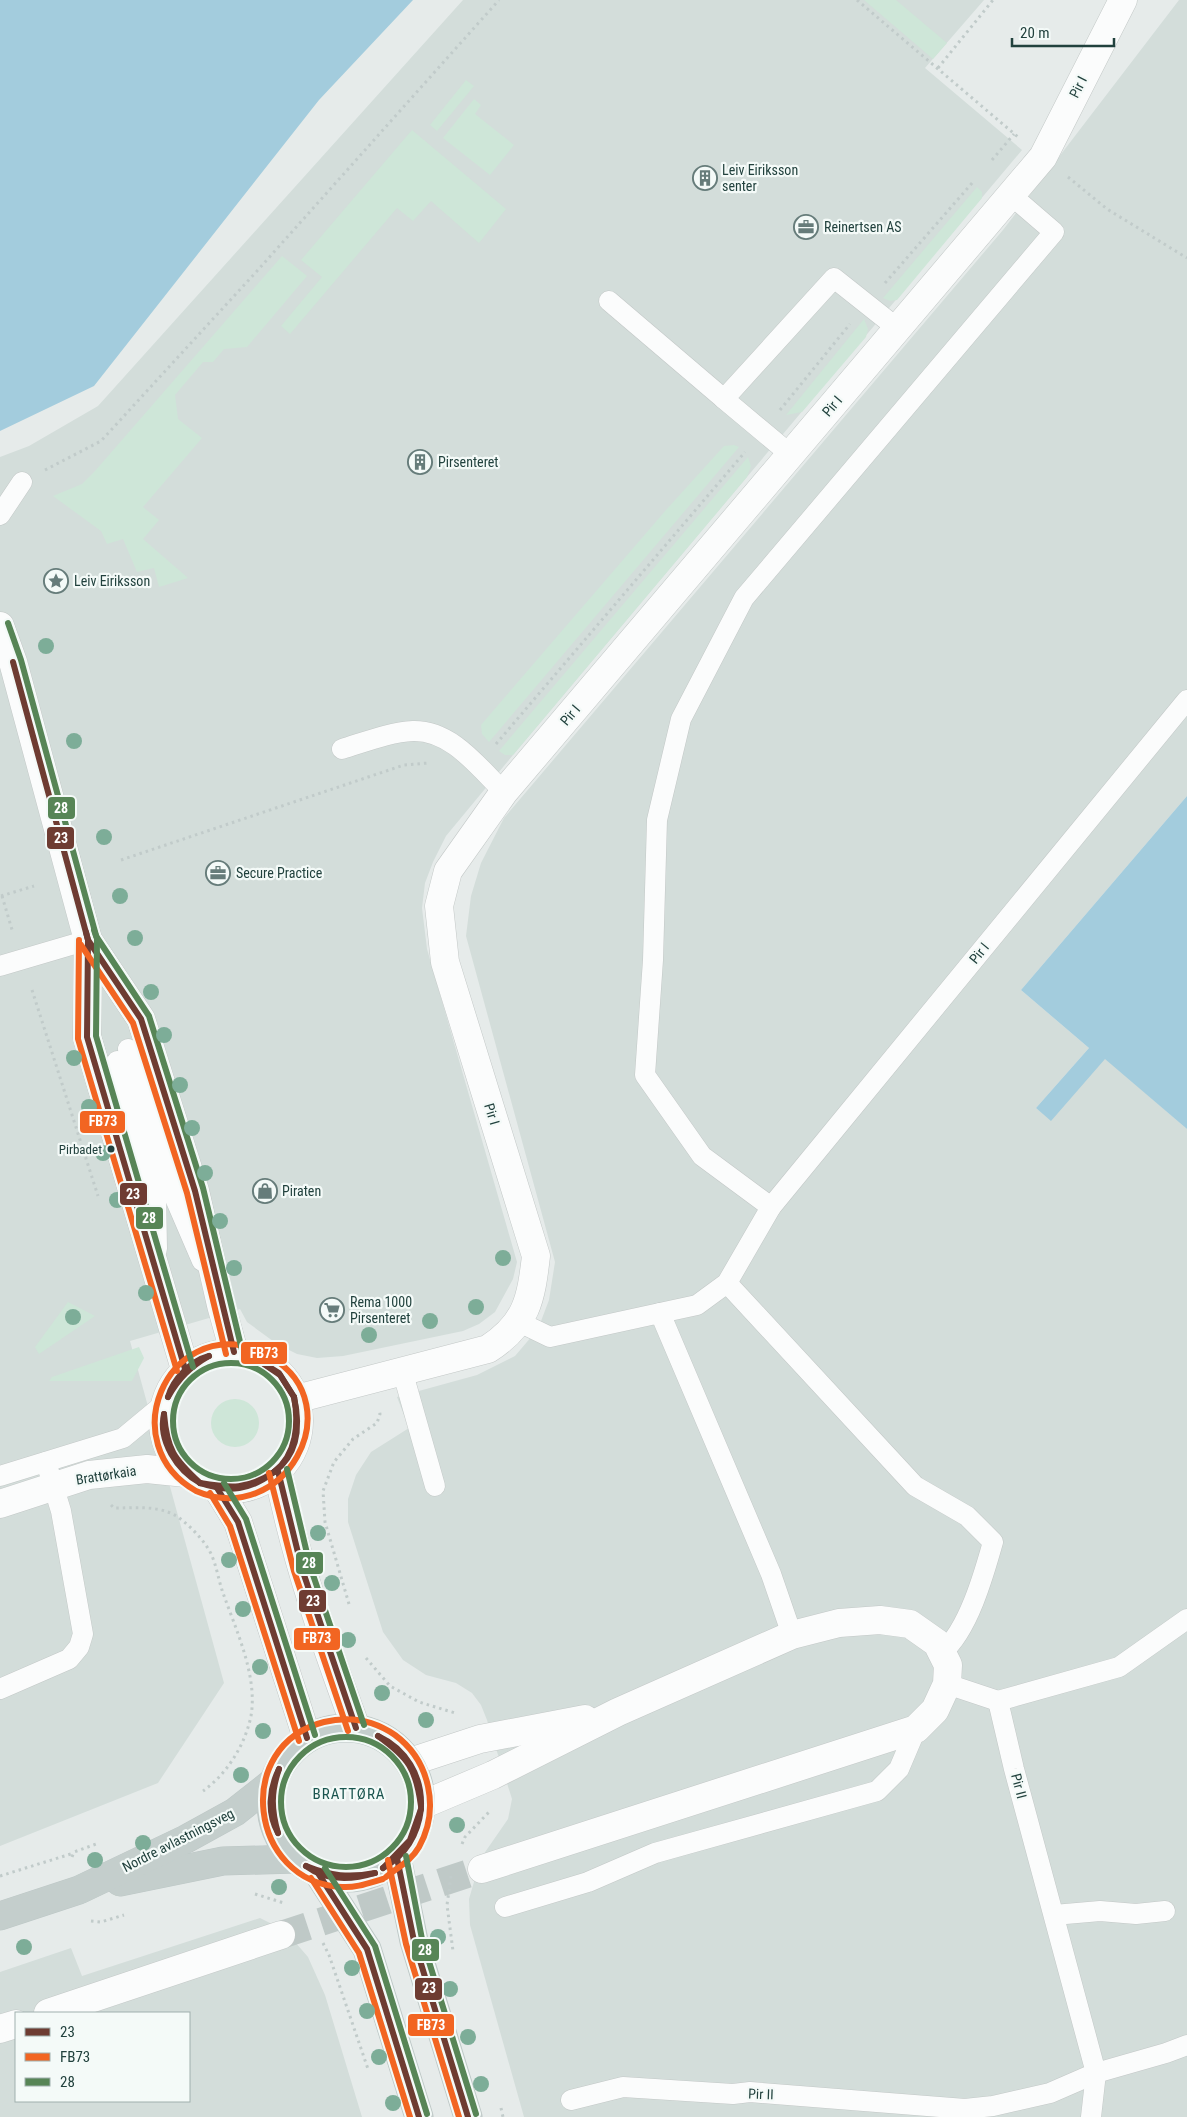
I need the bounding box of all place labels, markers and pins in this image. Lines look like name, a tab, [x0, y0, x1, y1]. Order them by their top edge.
place label: Leiv Eiriksson senter	[722, 162, 798, 194]
building icon: Leiv Eiriksson senter	[692, 165, 718, 191]
office icon: Reinertsen AS	[793, 214, 819, 240]
place label: Reinertsen AS	[824, 219, 902, 235]
building icon: Pirsenteret	[407, 449, 433, 475]
place label: Pirsenteret	[438, 454, 499, 470]
place icon: Leiv Eiriksson	[43, 568, 69, 594]
place label: Leiv Eiriksson	[74, 573, 150, 589]
office icon: Secure Practice	[205, 860, 231, 886]
place label: Secure Practice	[236, 865, 323, 881]
place label: Pirbadet	[59, 1142, 102, 1157]
marker: Pirbadet	[106, 1144, 116, 1154]
shop icon: Piraten	[252, 1178, 278, 1204]
place label: Piraten	[282, 1183, 321, 1199]
place label: Rema 1000 Pirsenteret	[350, 1294, 412, 1326]
supermarket icon: Rema 1000 Pirsenteret	[319, 1297, 345, 1323]

